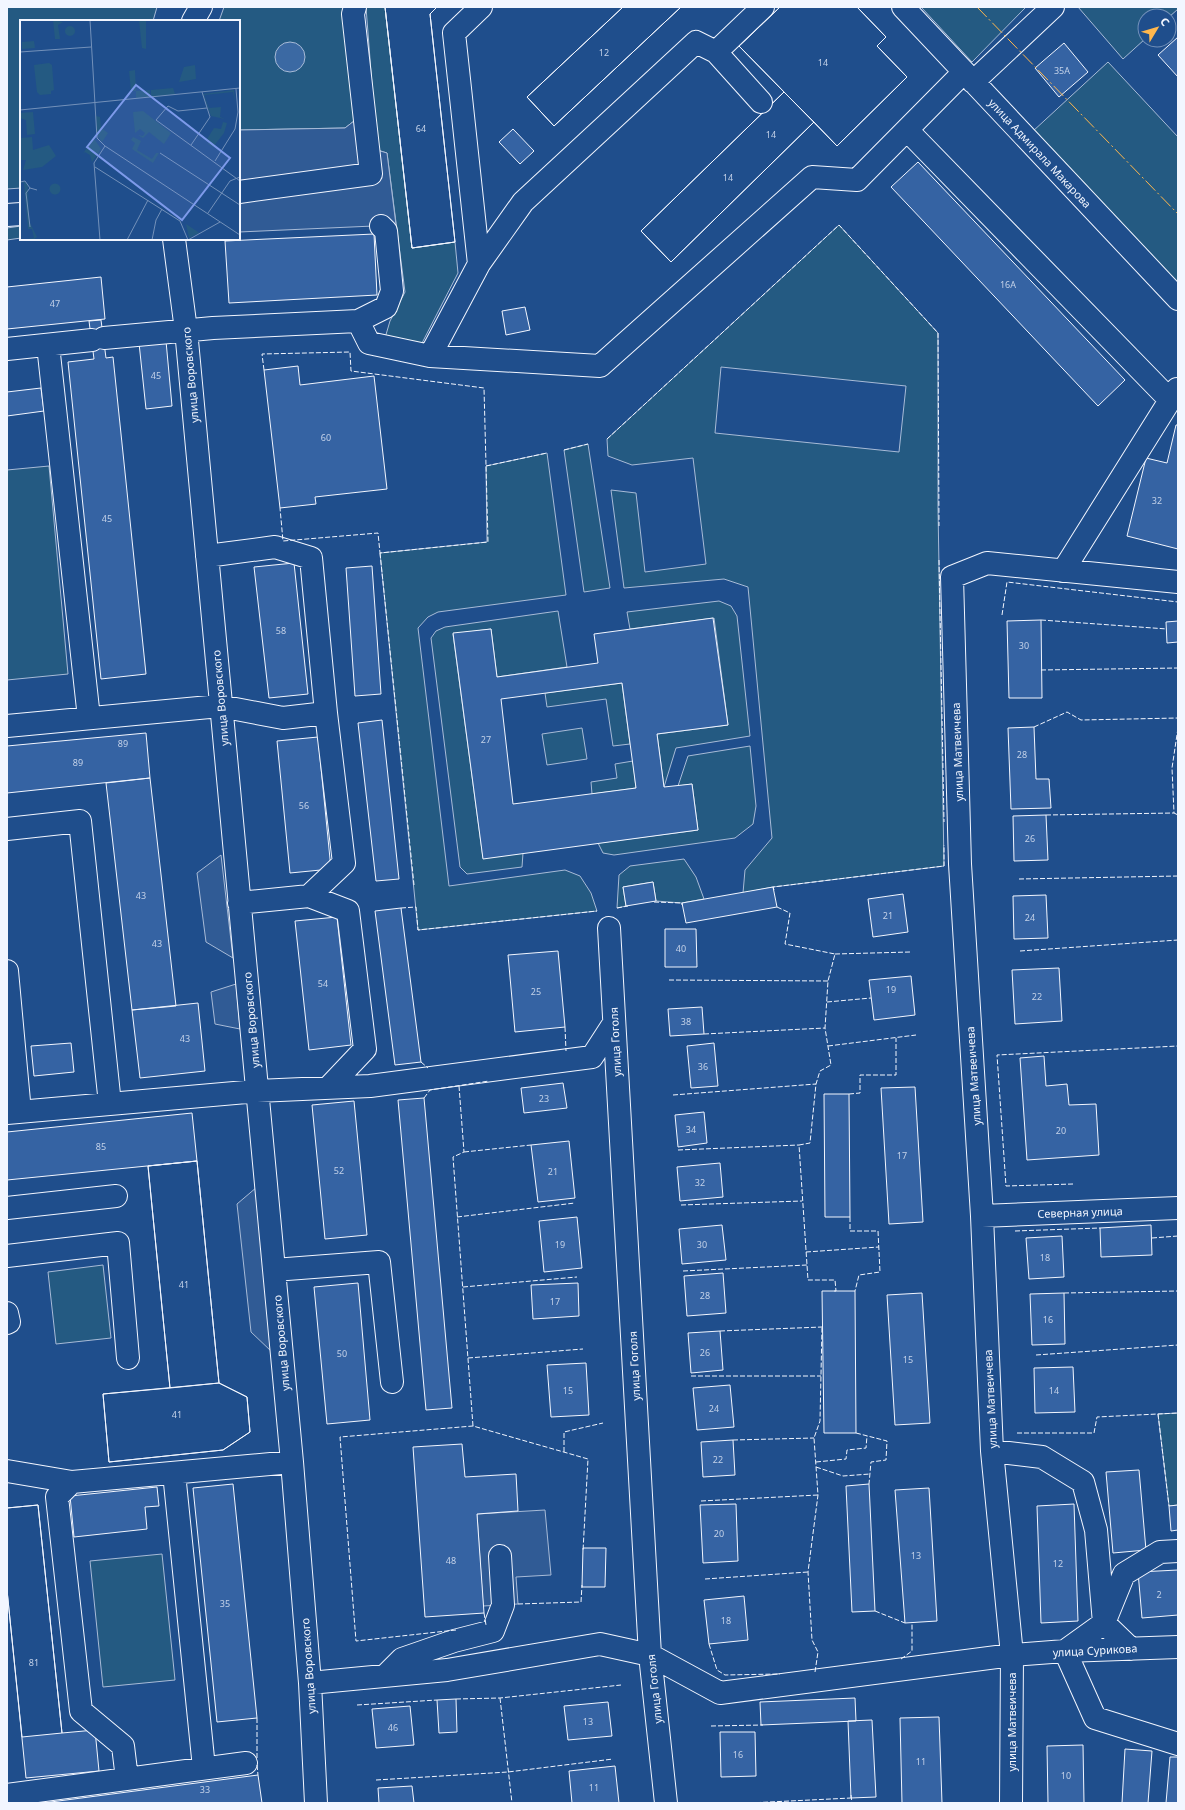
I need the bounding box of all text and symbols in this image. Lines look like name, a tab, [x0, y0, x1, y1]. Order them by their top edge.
north arrow	[1137, 8, 1177, 48]
text: С	[1157, 14, 1173, 29]
inset map	[20, 20, 240, 240]
house number: 12	[599, 46, 609, 59]
house number: 14	[818, 56, 828, 69]
house number: 35А	[1054, 64, 1070, 77]
street label: улица Адмирала Макарова	[985, 95, 1095, 211]
house number: 64	[416, 122, 426, 135]
house number: 14	[766, 128, 776, 141]
house number: 14	[723, 171, 733, 184]
house number: 16А	[1000, 278, 1016, 291]
house number: 47	[50, 297, 60, 310]
street label: улица Воровского	[178, 327, 202, 423]
house number: 45	[151, 369, 161, 382]
house number: 60	[321, 431, 331, 444]
house number: 32	[1152, 494, 1162, 507]
house number: 45	[102, 512, 112, 525]
house number: 58	[276, 624, 286, 637]
house number: 30	[1019, 639, 1029, 652]
street label: улица Воровского	[208, 650, 232, 746]
street label: улица Матвеичева	[948, 702, 966, 802]
house number: 27	[481, 733, 491, 746]
house number: 89	[118, 737, 128, 750]
house number: 28	[1017, 748, 1027, 761]
house number: 89	[73, 756, 83, 769]
house number: 56	[299, 799, 309, 812]
house number: 26	[1025, 832, 1035, 845]
house number: 43	[136, 889, 146, 902]
house number: 21	[883, 909, 893, 922]
house number: 24	[1025, 911, 1035, 924]
house number: 43	[152, 937, 162, 950]
house number: 40	[676, 942, 686, 955]
street label: улица Воровского	[239, 972, 263, 1068]
house number: 54	[318, 977, 328, 990]
house number: 19	[886, 983, 896, 996]
house number: 25	[531, 985, 541, 998]
house number: 22	[1032, 990, 1042, 1003]
street label: улица Гоголя	[606, 1007, 624, 1077]
house number: 38	[681, 1015, 691, 1028]
street label: улица Матвеичева	[962, 1026, 984, 1126]
house number: 43	[180, 1032, 190, 1045]
house number: 36	[698, 1060, 708, 1073]
house number: 23	[539, 1092, 549, 1105]
house number: 34	[686, 1123, 696, 1136]
house number: 20	[1056, 1124, 1066, 1137]
house number: 85	[96, 1140, 106, 1153]
house number: 17	[897, 1149, 907, 1162]
house number: 52	[334, 1164, 344, 1177]
house number: 21	[548, 1165, 558, 1178]
house number: 32	[695, 1176, 705, 1189]
street label: Северная улица	[1037, 1203, 1123, 1221]
house number: 19	[555, 1238, 565, 1251]
house number: 30	[697, 1238, 707, 1251]
house number: 18	[1040, 1251, 1050, 1264]
house number: 41	[179, 1278, 189, 1291]
house number: 28	[700, 1289, 710, 1302]
street label: улица Воровского	[269, 1295, 293, 1391]
house number: 17	[550, 1295, 560, 1308]
house number: 16	[1043, 1313, 1053, 1326]
street label: улица Гоголя	[625, 1331, 643, 1401]
house number: 26	[700, 1346, 710, 1359]
house number: 50	[337, 1347, 347, 1360]
street label: улица Матвеичева	[980, 1349, 1000, 1449]
house number: 15	[903, 1353, 913, 1366]
house number: 15	[563, 1384, 573, 1397]
house number: 14	[1049, 1384, 1059, 1397]
house number: 24	[709, 1402, 719, 1415]
house number: 41	[172, 1408, 182, 1421]
house number: 22	[713, 1453, 723, 1466]
house number: 20	[714, 1527, 724, 1540]
house number: 13	[911, 1549, 921, 1562]
house number: 48	[446, 1554, 456, 1567]
house number: 12	[1053, 1557, 1063, 1570]
house number: 2	[1156, 1588, 1162, 1601]
house number: 35	[220, 1597, 230, 1610]
house number: 18	[721, 1614, 731, 1627]
street label: улица Воровского	[297, 1618, 319, 1714]
street label: улица Сурикова	[1052, 1640, 1138, 1660]
street label: улица Гоголя	[643, 1654, 665, 1724]
house number: 81	[29, 1656, 39, 1669]
street label: улица Матвеичева	[1004, 1672, 1019, 1772]
house number: 13	[583, 1715, 593, 1728]
house number: 46	[388, 1721, 398, 1734]
house number: 16	[733, 1748, 743, 1761]
house number: 11	[916, 1755, 926, 1768]
house number: 10	[1061, 1769, 1071, 1782]
house number: 11	[589, 1781, 599, 1794]
house number: 33	[200, 1783, 210, 1796]

